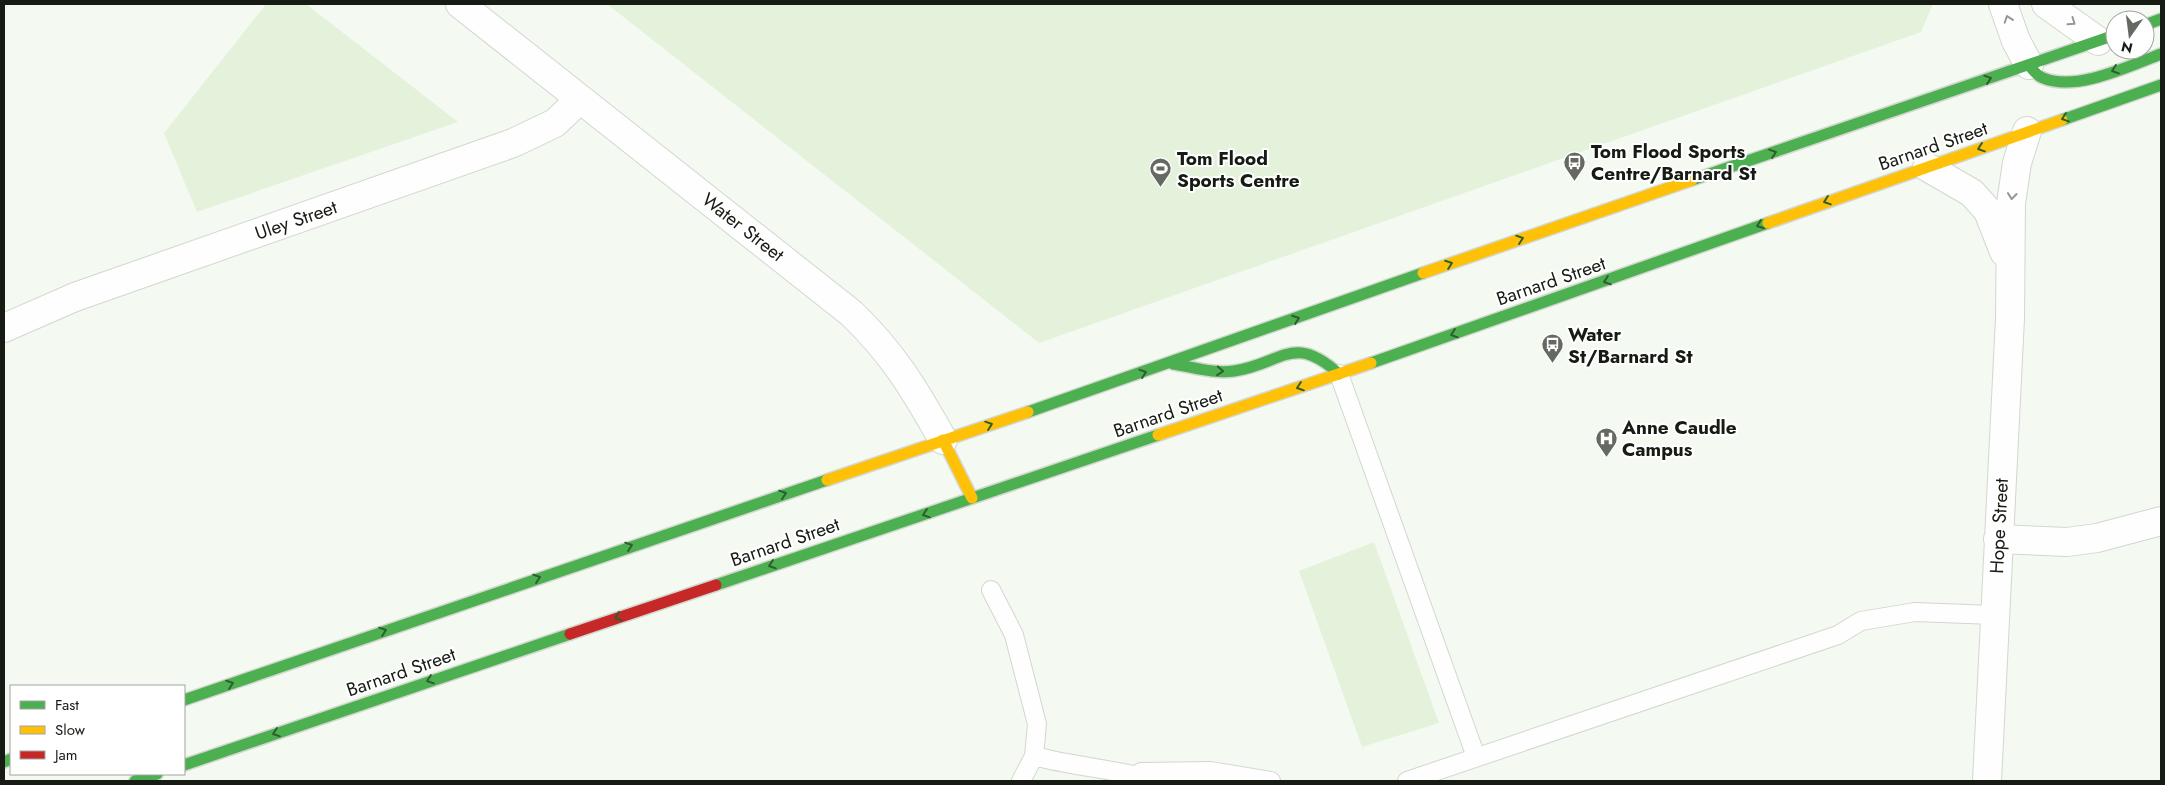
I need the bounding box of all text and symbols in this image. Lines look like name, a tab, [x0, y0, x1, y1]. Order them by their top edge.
north arrow	[2105, 10, 2155, 60]
one-way arrow	[2004, 15, 2014, 23]
one-way arrow	[2066, 16, 2076, 25]
text: N	[2119, 37, 2135, 59]
one-way arrow	[2111, 64, 2120, 74]
one-way arrow	[1984, 75, 1992, 85]
one-way arrow	[2062, 112, 2070, 122]
street label: Barnard Street	[1875, 115, 1992, 177]
place label: Tom Flood Sports Centre/Barnard St	[1591, 138, 1756, 187]
one-way arrow	[1977, 142, 1986, 152]
place label: Tom Flood Sports Centre	[1177, 145, 1300, 194]
one-way arrow	[1768, 149, 1776, 159]
bus stop icon: Tom Flood Sports Centre/Barnard St	[1563, 150, 1587, 181]
sports icon: Tom Flood Sports Centre	[1149, 157, 1173, 188]
street label: Water Street	[696, 186, 790, 268]
one-way arrow	[2007, 192, 2018, 200]
street label: Uley Street	[251, 193, 341, 247]
one-way arrow	[1824, 195, 1832, 205]
one-way arrow	[1756, 219, 1765, 229]
one-way arrow	[1515, 235, 1523, 245]
street label: Barnard Street	[1493, 250, 1610, 312]
one-way arrow	[1445, 260, 1453, 270]
one-way arrow	[1604, 275, 1612, 285]
one-way arrow	[1292, 314, 1300, 324]
place label: Water St/Barnard St	[1568, 321, 1692, 370]
one-way arrow	[1450, 328, 1458, 338]
bus stop icon: Water St/Barnard St	[1540, 333, 1564, 364]
one-way arrow	[1216, 365, 1224, 376]
one-way arrow	[1139, 369, 1147, 379]
one-way arrow	[1296, 381, 1305, 391]
street label: Barnard Street	[1110, 382, 1227, 444]
place label: Anne Caudle Campus	[1621, 414, 1737, 463]
one-way arrow	[985, 420, 993, 430]
hospital icon: Anne Caudle Campus	[1594, 426, 1618, 457]
street label: Hope Street	[1983, 477, 2015, 574]
one-way arrow	[779, 490, 787, 500]
one-way arrow	[922, 508, 931, 518]
street label: Barnard Street	[727, 511, 844, 573]
one-way arrow	[625, 542, 633, 552]
one-way arrow	[768, 559, 777, 569]
one-way arrow	[532, 574, 541, 584]
one-way arrow	[614, 611, 623, 621]
one-way arrow	[379, 627, 387, 637]
street label: Barnard Street	[343, 641, 460, 703]
one-way arrow	[426, 674, 435, 684]
one-way arrow	[225, 680, 234, 690]
legend	[10, 685, 185, 775]
text: Fast	[55, 694, 79, 716]
text: Slow	[55, 719, 86, 741]
one-way arrow	[272, 727, 281, 737]
text: Jam	[53, 744, 78, 766]

